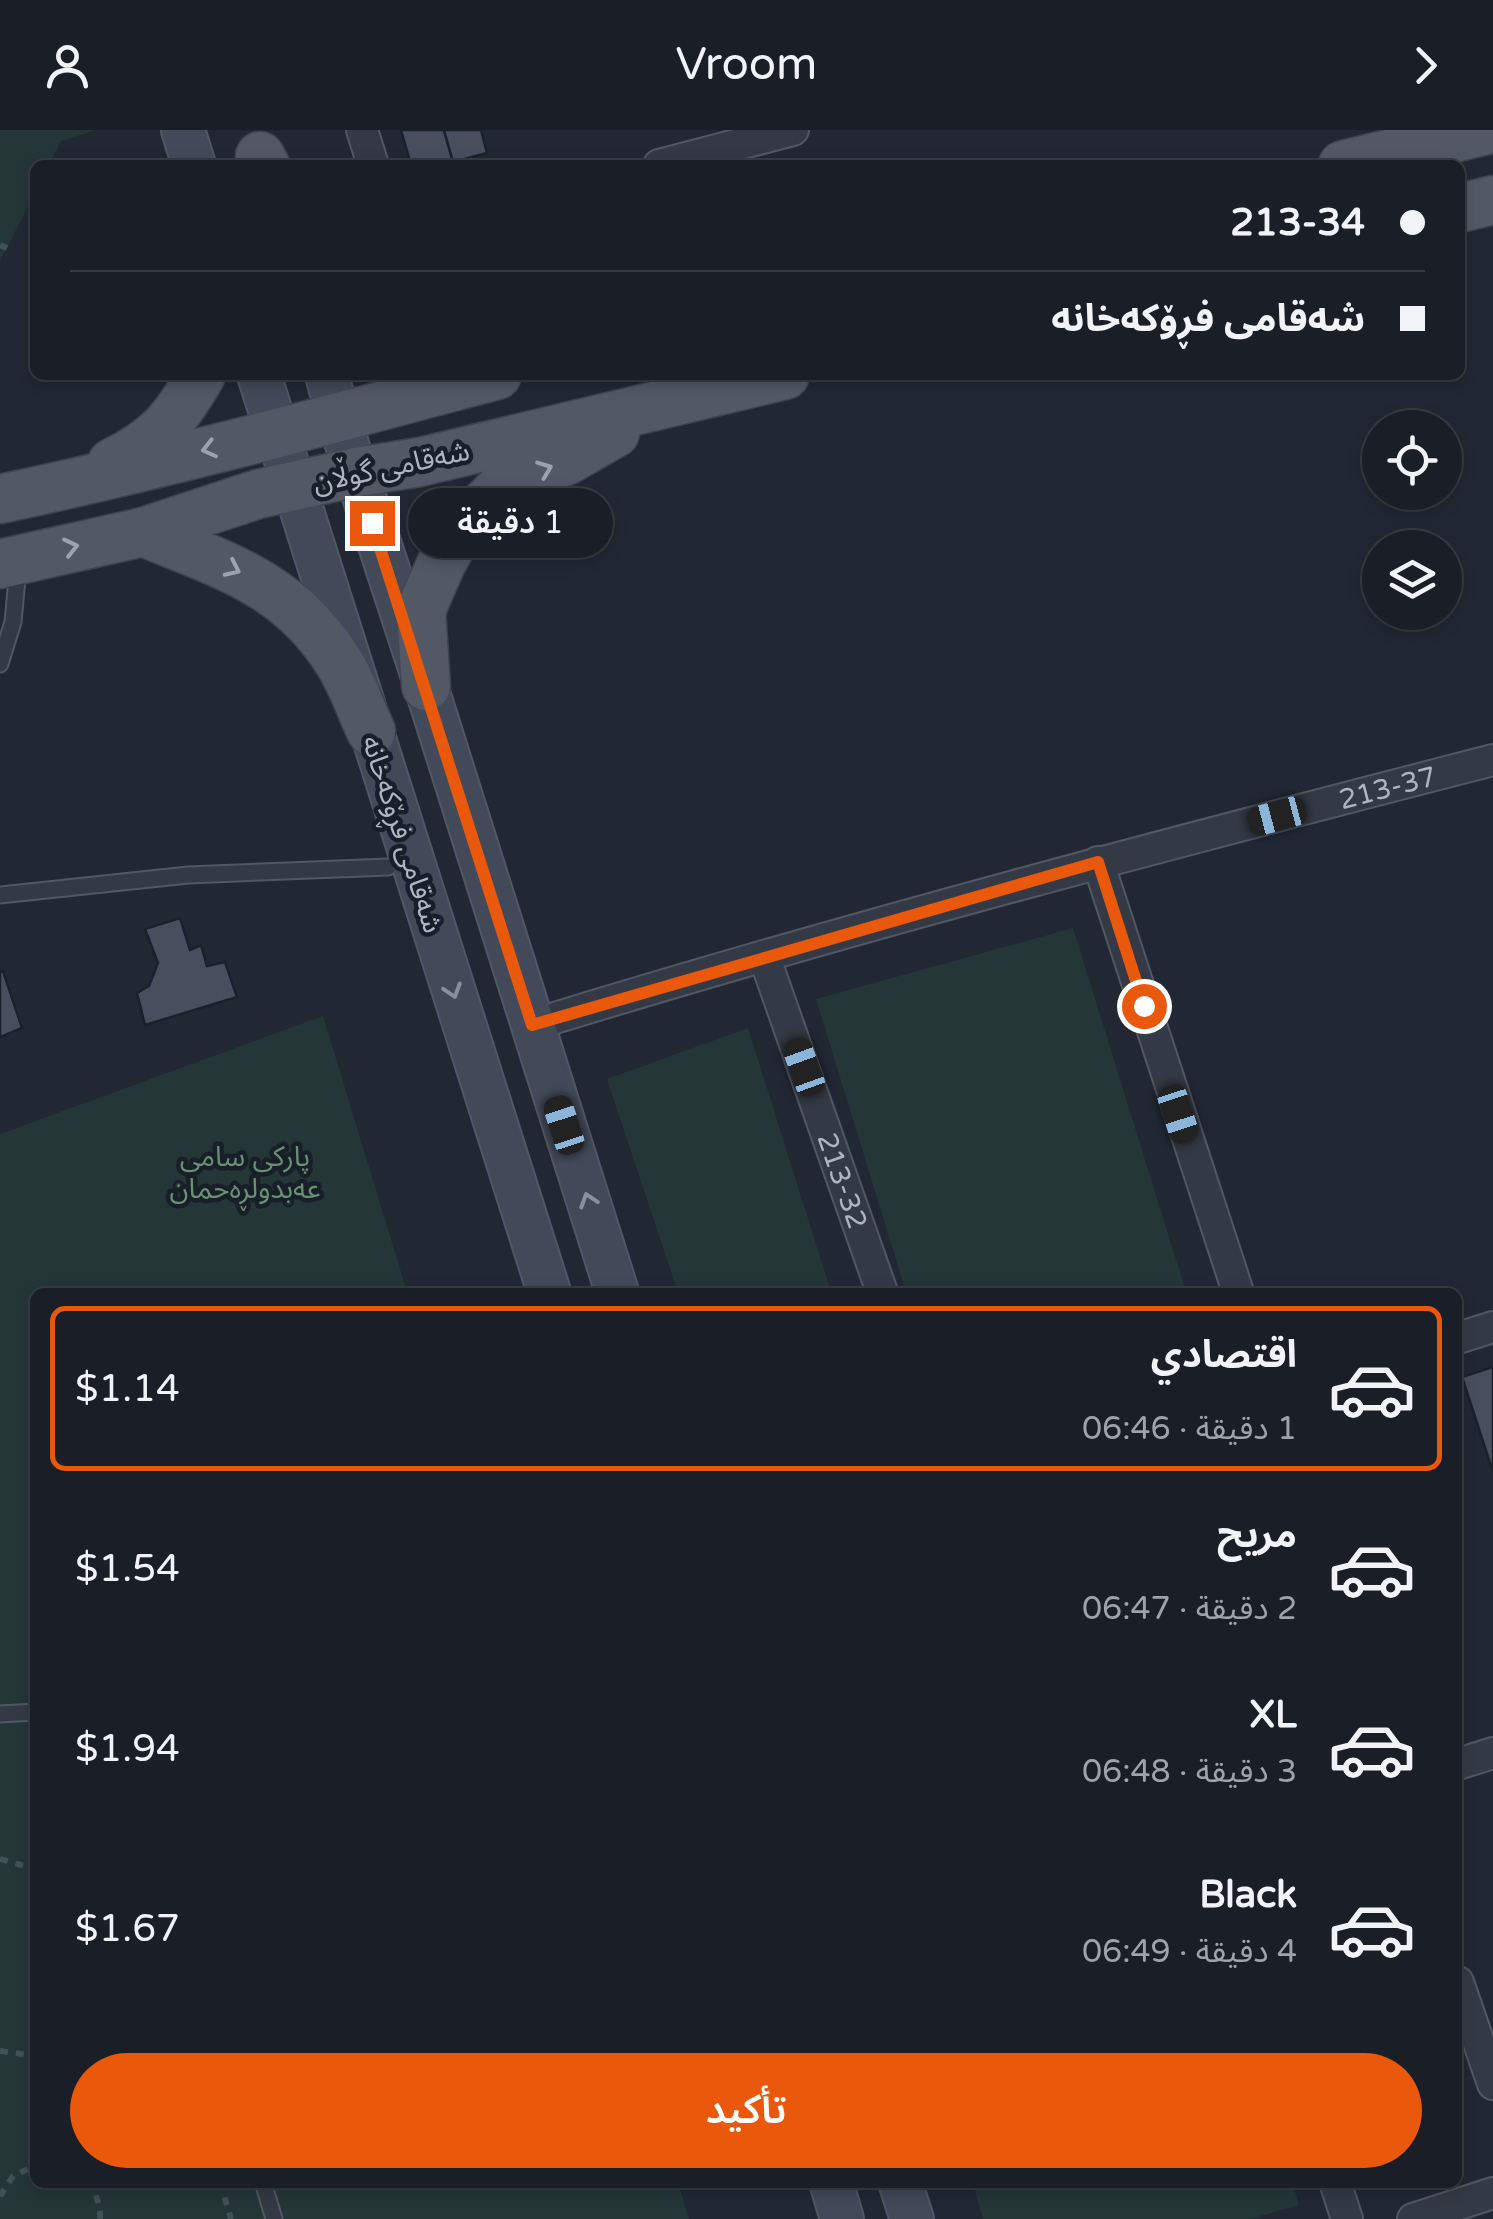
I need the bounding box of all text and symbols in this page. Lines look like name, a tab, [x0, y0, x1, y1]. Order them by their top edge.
icon: person	[40, 38, 95, 93]
text: Vroom	[676, 38, 817, 92]
icon: forward	[1398, 38, 1453, 93]
text: 213-34	[1230, 200, 1365, 246]
text: شەقامی فڕۆکەخانە	[1051, 296, 1365, 342]
map controls	[1362, 410, 1462, 630]
button: locate	[1362, 410, 1462, 510]
street label: شەقامی گوڵان	[309, 430, 473, 500]
one-way arrow	[201, 438, 218, 459]
one-way arrow	[535, 460, 553, 480]
callout: 1 دقيقة	[407, 488, 612, 558]
route end	[350, 501, 395, 546]
text: 1 دقيقة	[457, 504, 564, 542]
button: layers	[1362, 530, 1462, 630]
one-way arrow	[62, 538, 79, 559]
one-way arrow	[222, 557, 240, 577]
street label: شەقامی فڕۆکەخانە	[348, 731, 450, 939]
street label: 213-37	[1335, 759, 1440, 817]
car	[1244, 794, 1310, 838]
one-way arrow	[441, 982, 462, 999]
route start	[1122, 984, 1167, 1029]
car	[780, 1034, 828, 1100]
car	[1154, 1081, 1202, 1147]
car	[540, 1092, 588, 1158]
street label: 213-32	[809, 1128, 874, 1233]
park label: پارکی سامی عەبدولڕەحمان	[169, 1140, 321, 1212]
one-way arrow	[579, 1192, 599, 1209]
text: اقتصادي	[1151, 1332, 1297, 1378]
icon: car	[1327, 1344, 1417, 1434]
text: $1.14	[75, 1366, 180, 1412]
text: 1 دقيقة · 06:46	[1082, 1410, 1297, 1448]
text: مريح	[1217, 1512, 1297, 1558]
icon: car	[1327, 1524, 1417, 1614]
text: $1.54	[75, 1546, 180, 1592]
text: 2 دقيقة · 06:47	[1082, 1590, 1297, 1628]
text: XL	[1250, 1692, 1297, 1738]
icon: car	[1327, 1704, 1417, 1794]
text: $1.94	[75, 1726, 180, 1772]
text: 3 دقيقة · 06:48	[1082, 1753, 1297, 1791]
text: Black	[1199, 1872, 1297, 1918]
icon: car	[1327, 1884, 1417, 1974]
text: $1.67	[75, 1906, 180, 1952]
text: 4 دقيقة · 06:49	[1082, 1933, 1297, 1971]
button: تأكيد	[70, 2053, 1422, 2168]

